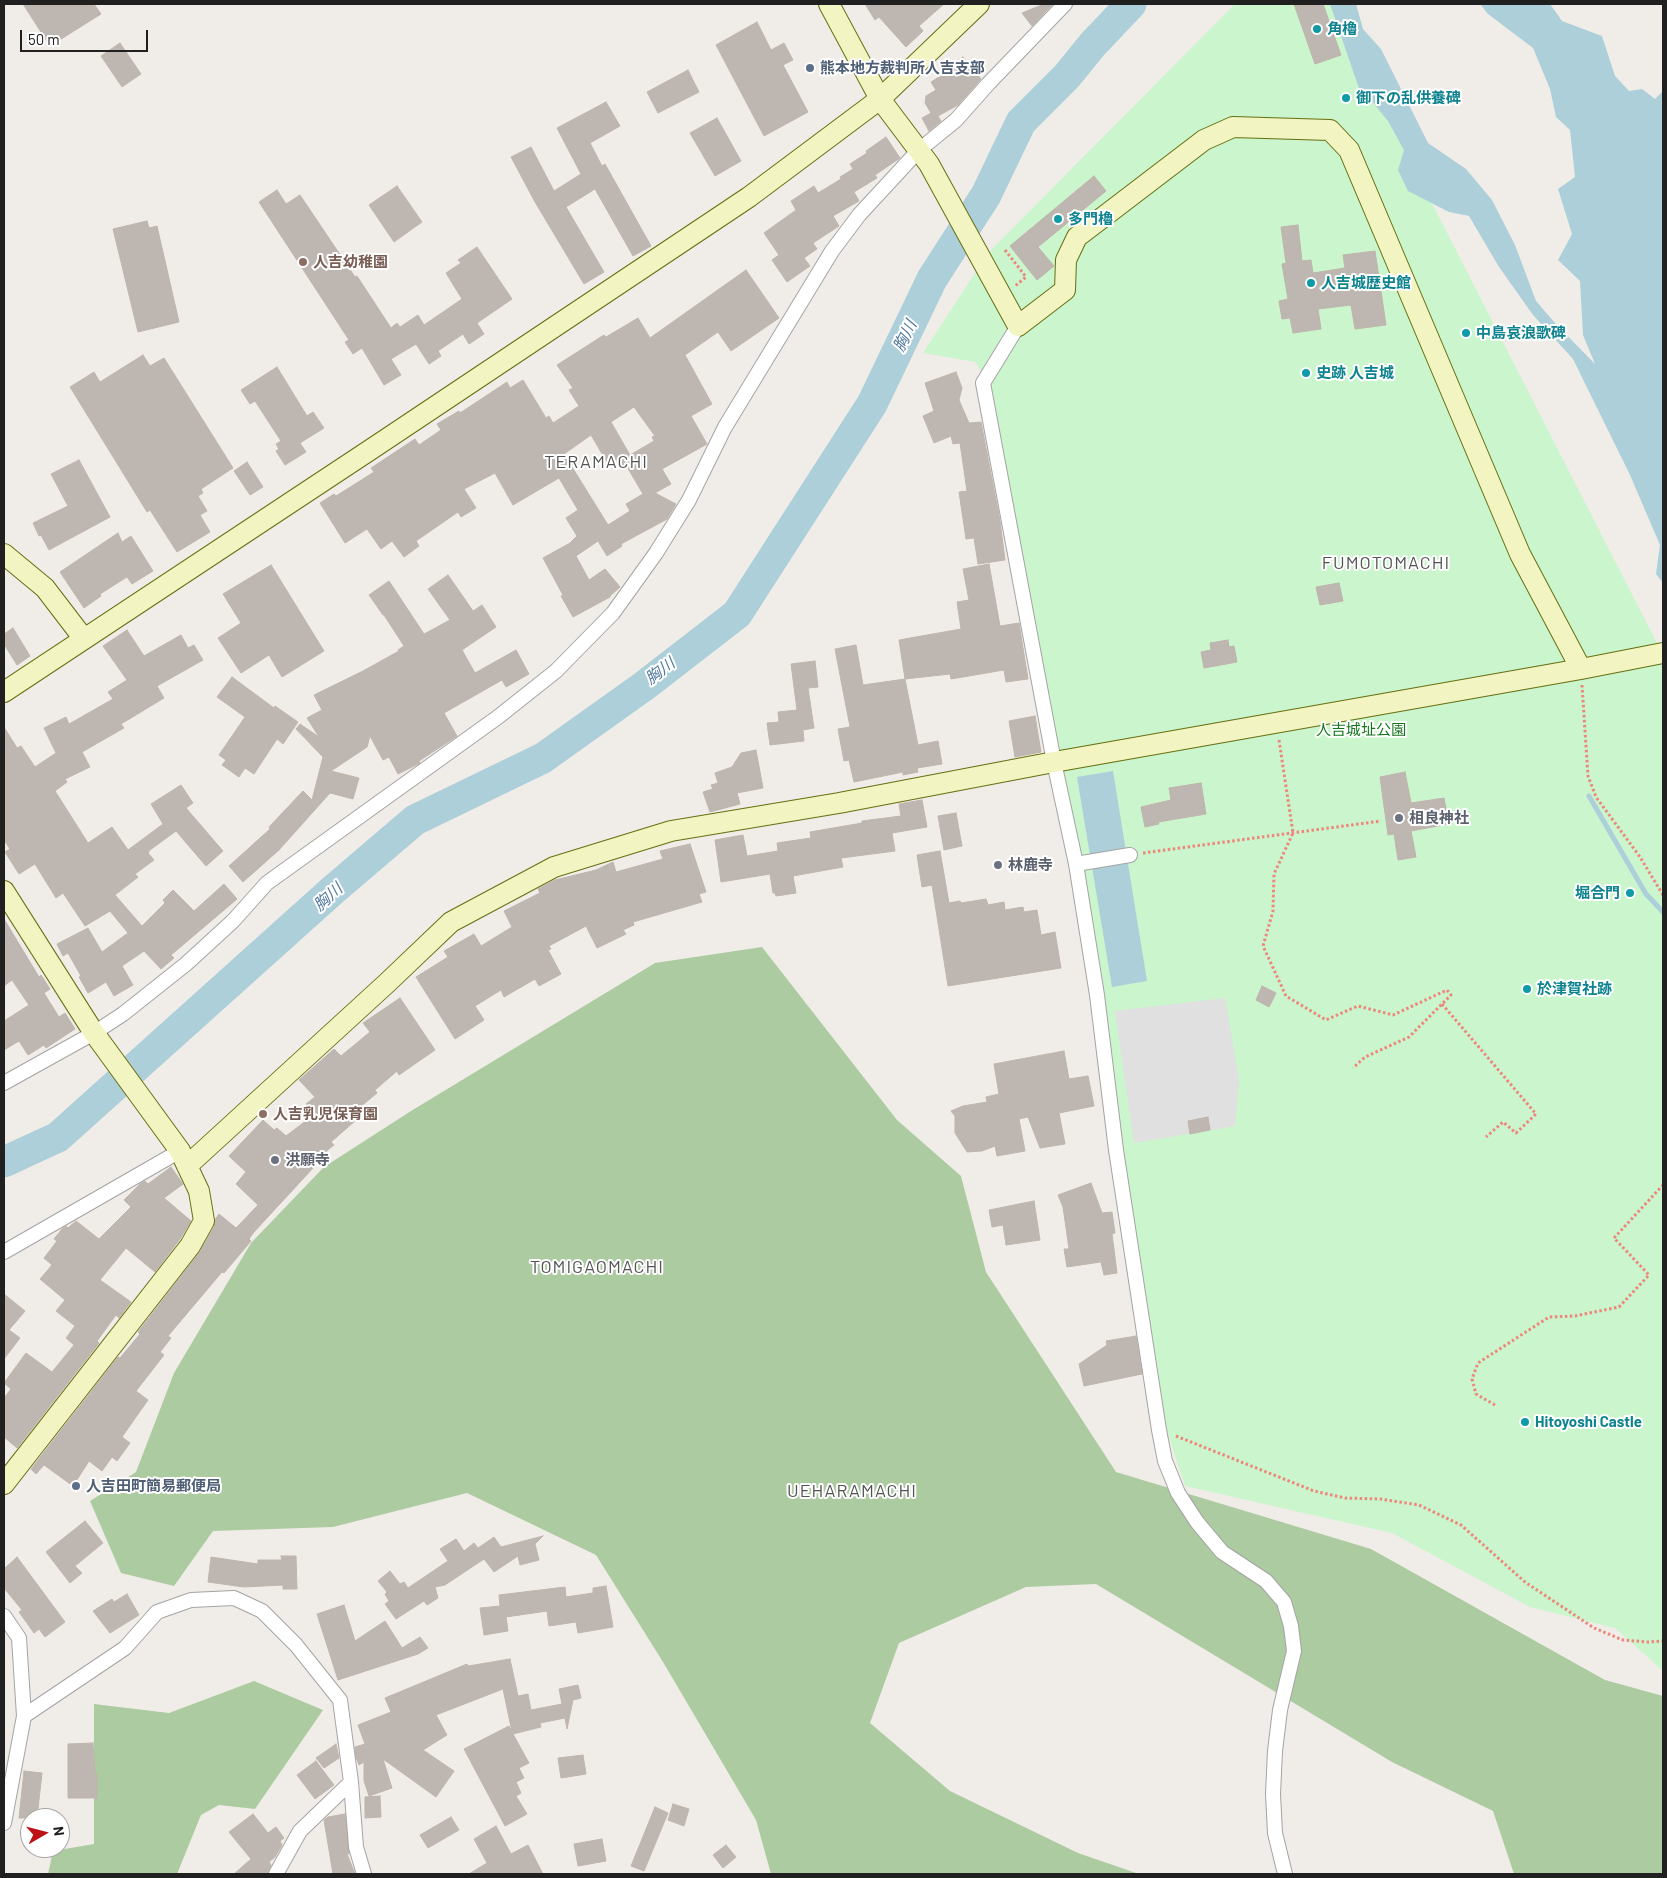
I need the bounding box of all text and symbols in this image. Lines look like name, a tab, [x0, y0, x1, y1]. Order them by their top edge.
scale bar	[22, 20, 150, 52]
place label: 角櫓	[1327, 20, 1357, 38]
marker: 角櫓	[1311, 23, 1323, 35]
text: 50 m	[28, 30, 60, 48]
place label: 熊本地方裁判所人吉支部	[820, 59, 985, 77]
marker: 熊本地方裁判所人吉支部	[804, 62, 816, 74]
place label: 御下の乱供養碑	[1356, 89, 1461, 107]
marker: 御下の乱供養碑	[1340, 92, 1352, 104]
place label: 多門櫓	[1068, 210, 1113, 228]
marker: 多門櫓	[1052, 213, 1064, 225]
place label: 人吉幼稚園	[313, 253, 388, 271]
marker: 人吉幼稚園	[297, 256, 309, 268]
place label: 人吉城歴史館	[1321, 274, 1411, 292]
marker: 人吉城歴史館	[1305, 277, 1317, 289]
water label: 胸川	[889, 317, 921, 355]
place label: 中島哀浪歌碑	[1476, 324, 1566, 342]
marker: 中島哀浪歌碑	[1460, 327, 1472, 339]
place label: 史跡 人吉城	[1316, 364, 1394, 382]
marker: 史跡 人吉城	[1300, 367, 1312, 379]
district label: TERAMACHI	[543, 451, 649, 473]
district label: FUMOTOMACHI	[1320, 552, 1452, 574]
water label: 胸川	[641, 654, 679, 688]
park label: 人吉城址公園	[1316, 721, 1406, 739]
place label: 相良神社	[1409, 809, 1469, 827]
marker: 相良神社	[1393, 812, 1405, 824]
place label: 林鹿寺	[1008, 856, 1053, 874]
marker: 林鹿寺	[992, 859, 1004, 871]
water label: 胸川	[310, 879, 346, 915]
place label: 堀合門	[1575, 884, 1620, 902]
marker: 堀合門	[1624, 887, 1636, 899]
place label: 於津賀社跡	[1537, 980, 1612, 998]
marker: 於津賀社跡	[1521, 983, 1533, 995]
place label: 人吉乳児保育園	[273, 1105, 378, 1123]
marker: 人吉乳児保育園	[257, 1108, 269, 1120]
place label: 洪願寺	[285, 1151, 330, 1169]
marker: 洪願寺	[269, 1154, 281, 1166]
district label: TOMIGAOMACHI	[529, 1256, 665, 1278]
place label: Hitoyoshi Castle	[1535, 1413, 1642, 1431]
marker: Hitoyoshi Castle	[1519, 1416, 1531, 1428]
place label: 人吉田町簡易郵便局	[86, 1477, 221, 1495]
marker: 人吉田町簡易郵便局	[70, 1480, 82, 1492]
district label: UEHARAMACHI	[786, 1480, 918, 1502]
north arrow	[20, 1808, 70, 1858]
text: N	[50, 1825, 68, 1837]

